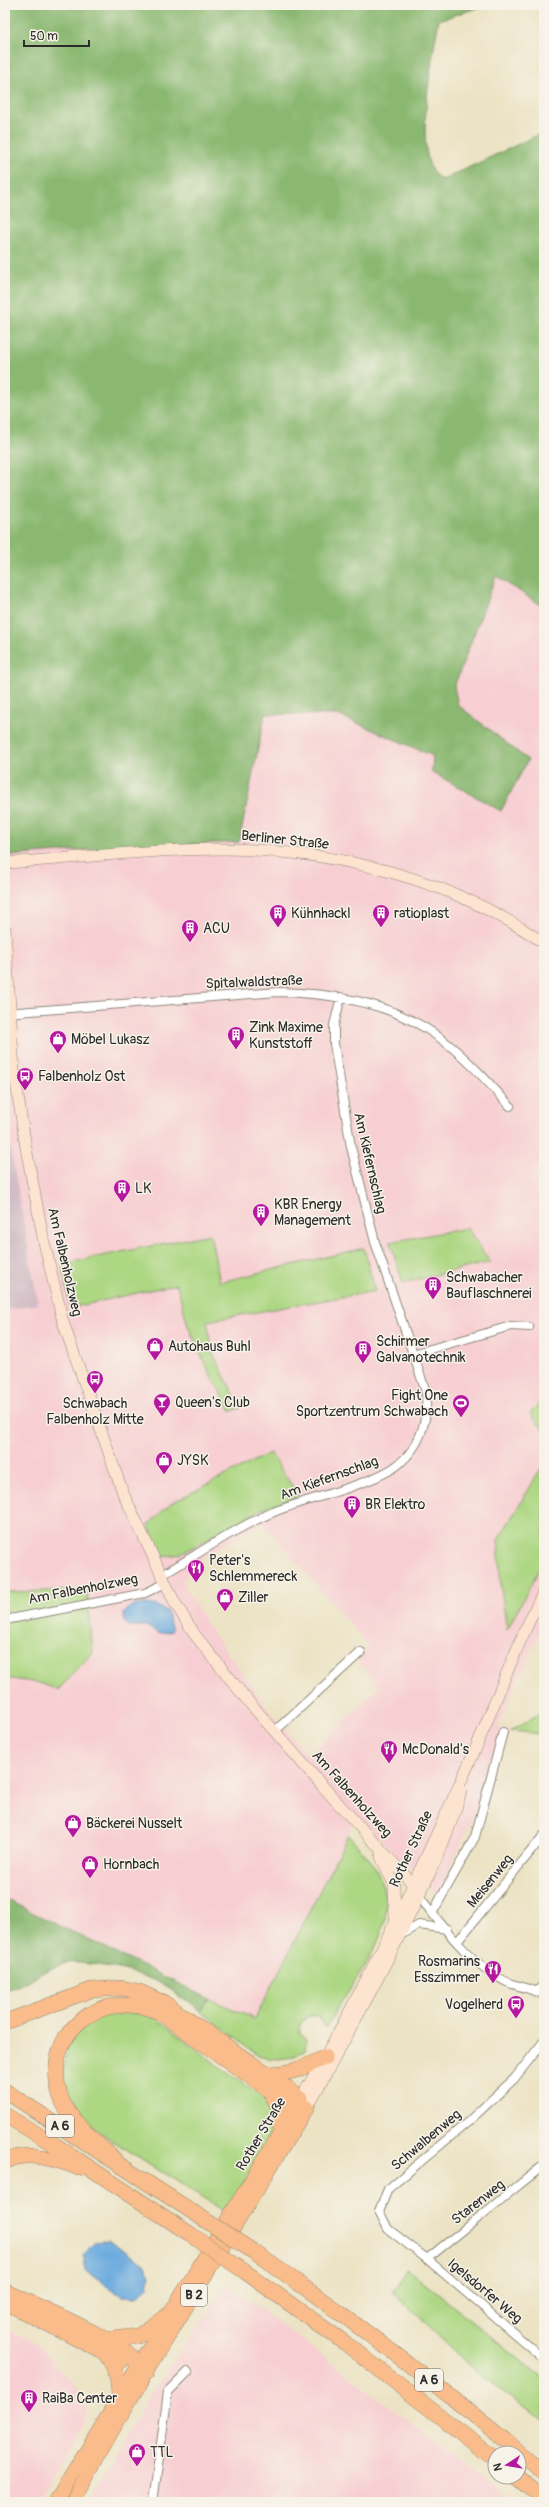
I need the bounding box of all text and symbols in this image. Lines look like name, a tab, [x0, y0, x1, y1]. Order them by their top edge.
scale bar	[24, 22, 89, 48]
text: 50 m	[30, 29, 58, 44]
street label: Berliner Straße	[240, 827, 330, 853]
building icon: Kühnhackl	[268, 903, 288, 928]
building icon: ratioplast	[371, 903, 391, 928]
place label: Kühnhackl	[291, 905, 351, 922]
place label: ratioplast	[394, 905, 450, 922]
building icon: ACU	[180, 918, 200, 943]
place label: ACU	[203, 920, 230, 937]
street label: Spitalwaldstraße	[205, 972, 303, 992]
place label: Zink Maxime Kunststoff	[249, 1019, 323, 1052]
building icon: Zink Maxime Kunststoff	[226, 1025, 246, 1050]
shop icon: Möbel Lukasz	[48, 1029, 68, 1054]
place label: Möbel Lukasz	[71, 1031, 150, 1048]
bus stop icon: Falbenholz Ost	[15, 1066, 35, 1091]
place label: Falbenholz Ost	[38, 1068, 126, 1085]
street label: Am Kiefernschlag	[350, 1111, 390, 1215]
building icon: LK	[112, 1178, 132, 1203]
place label: LK	[135, 1180, 152, 1197]
place label: KBR Energy Management	[274, 1196, 351, 1229]
building icon: KBR Energy Management	[251, 1202, 271, 1227]
street label: Am Falbenholzweg	[44, 1206, 86, 1318]
place label: Schwabacher Bauflaschnerei	[446, 1269, 532, 1302]
building icon: Schwabacher Bauflaschnerei	[423, 1275, 443, 1300]
place label: Schirmer Galvanotechnik	[376, 1333, 466, 1366]
shop icon: Autohaus Buhl	[145, 1336, 165, 1361]
place label: Autohaus Buhl	[168, 1338, 251, 1355]
building icon: Schirmer Galvanotechnik	[353, 1339, 373, 1364]
bus stop icon: Schwabach Falbenholz Mitte	[85, 1369, 105, 1394]
place label: Fight One Sportzentrum Schwabach	[296, 1387, 448, 1420]
bar icon: Queen's Club	[152, 1392, 172, 1417]
sports icon: Fight One Sportzentrum Schwabach	[451, 1393, 471, 1418]
place label: Queen's Club	[175, 1394, 250, 1411]
place label: Schwabach Falbenholz Mitte	[46, 1395, 144, 1428]
shop icon: JYSK	[154, 1450, 174, 1475]
place label: JYSK	[177, 1452, 209, 1469]
street label: Am Kiefernschlag	[278, 1452, 380, 1504]
building icon: BR Elektro	[342, 1494, 362, 1519]
place label: BR Elektro	[365, 1496, 426, 1513]
place label: Peter's Schlemmereck	[209, 1552, 297, 1585]
restaurant icon: Peter's Schlemmereck	[186, 1558, 206, 1583]
street label: Am Falbenholzweg	[27, 1570, 139, 1608]
shop icon: Ziller	[215, 1587, 235, 1612]
place label: Ziller	[238, 1589, 269, 1606]
restaurant icon: McDonald's	[379, 1739, 399, 1764]
place label: McDonald's	[402, 1741, 470, 1758]
street label: Am Falbenholzweg	[308, 1747, 396, 1841]
street label: Rother Straße	[386, 1808, 436, 1890]
shop icon: Bäckerei Nusselt	[63, 1813, 83, 1838]
place label: Bäckerei Nusselt	[86, 1815, 183, 1832]
street label: Meisenweg	[463, 1851, 517, 1911]
shop icon: Hornbach	[80, 1854, 100, 1879]
place label: Hornbach	[103, 1856, 159, 1873]
place label: Rosmarins Esszimmer	[414, 1953, 481, 1986]
restaurant icon: Rosmarins Esszimmer	[483, 1959, 503, 1984]
bus stop icon: Vogelherd	[506, 1994, 526, 2019]
place label: Vogelherd	[445, 1996, 503, 2013]
street label: Rother Straße	[232, 2094, 290, 2174]
street label: Schwalbenweg	[388, 2106, 464, 2174]
road number: A 6	[46, 2115, 74, 2137]
street label: Starenweg	[448, 2176, 508, 2228]
street label: Igelsdorfer Weg	[444, 2255, 526, 2327]
road number: B 2	[181, 2284, 207, 2306]
road number: A 6	[415, 2369, 443, 2391]
building icon: RaiBa Center	[19, 2388, 39, 2413]
place label: RaiBa Center	[42, 2390, 117, 2407]
shop icon: TTL	[127, 2442, 147, 2467]
place label: TTL	[150, 2444, 174, 2461]
north arrow	[487, 2445, 527, 2485]
text: N	[490, 2461, 505, 2472]

